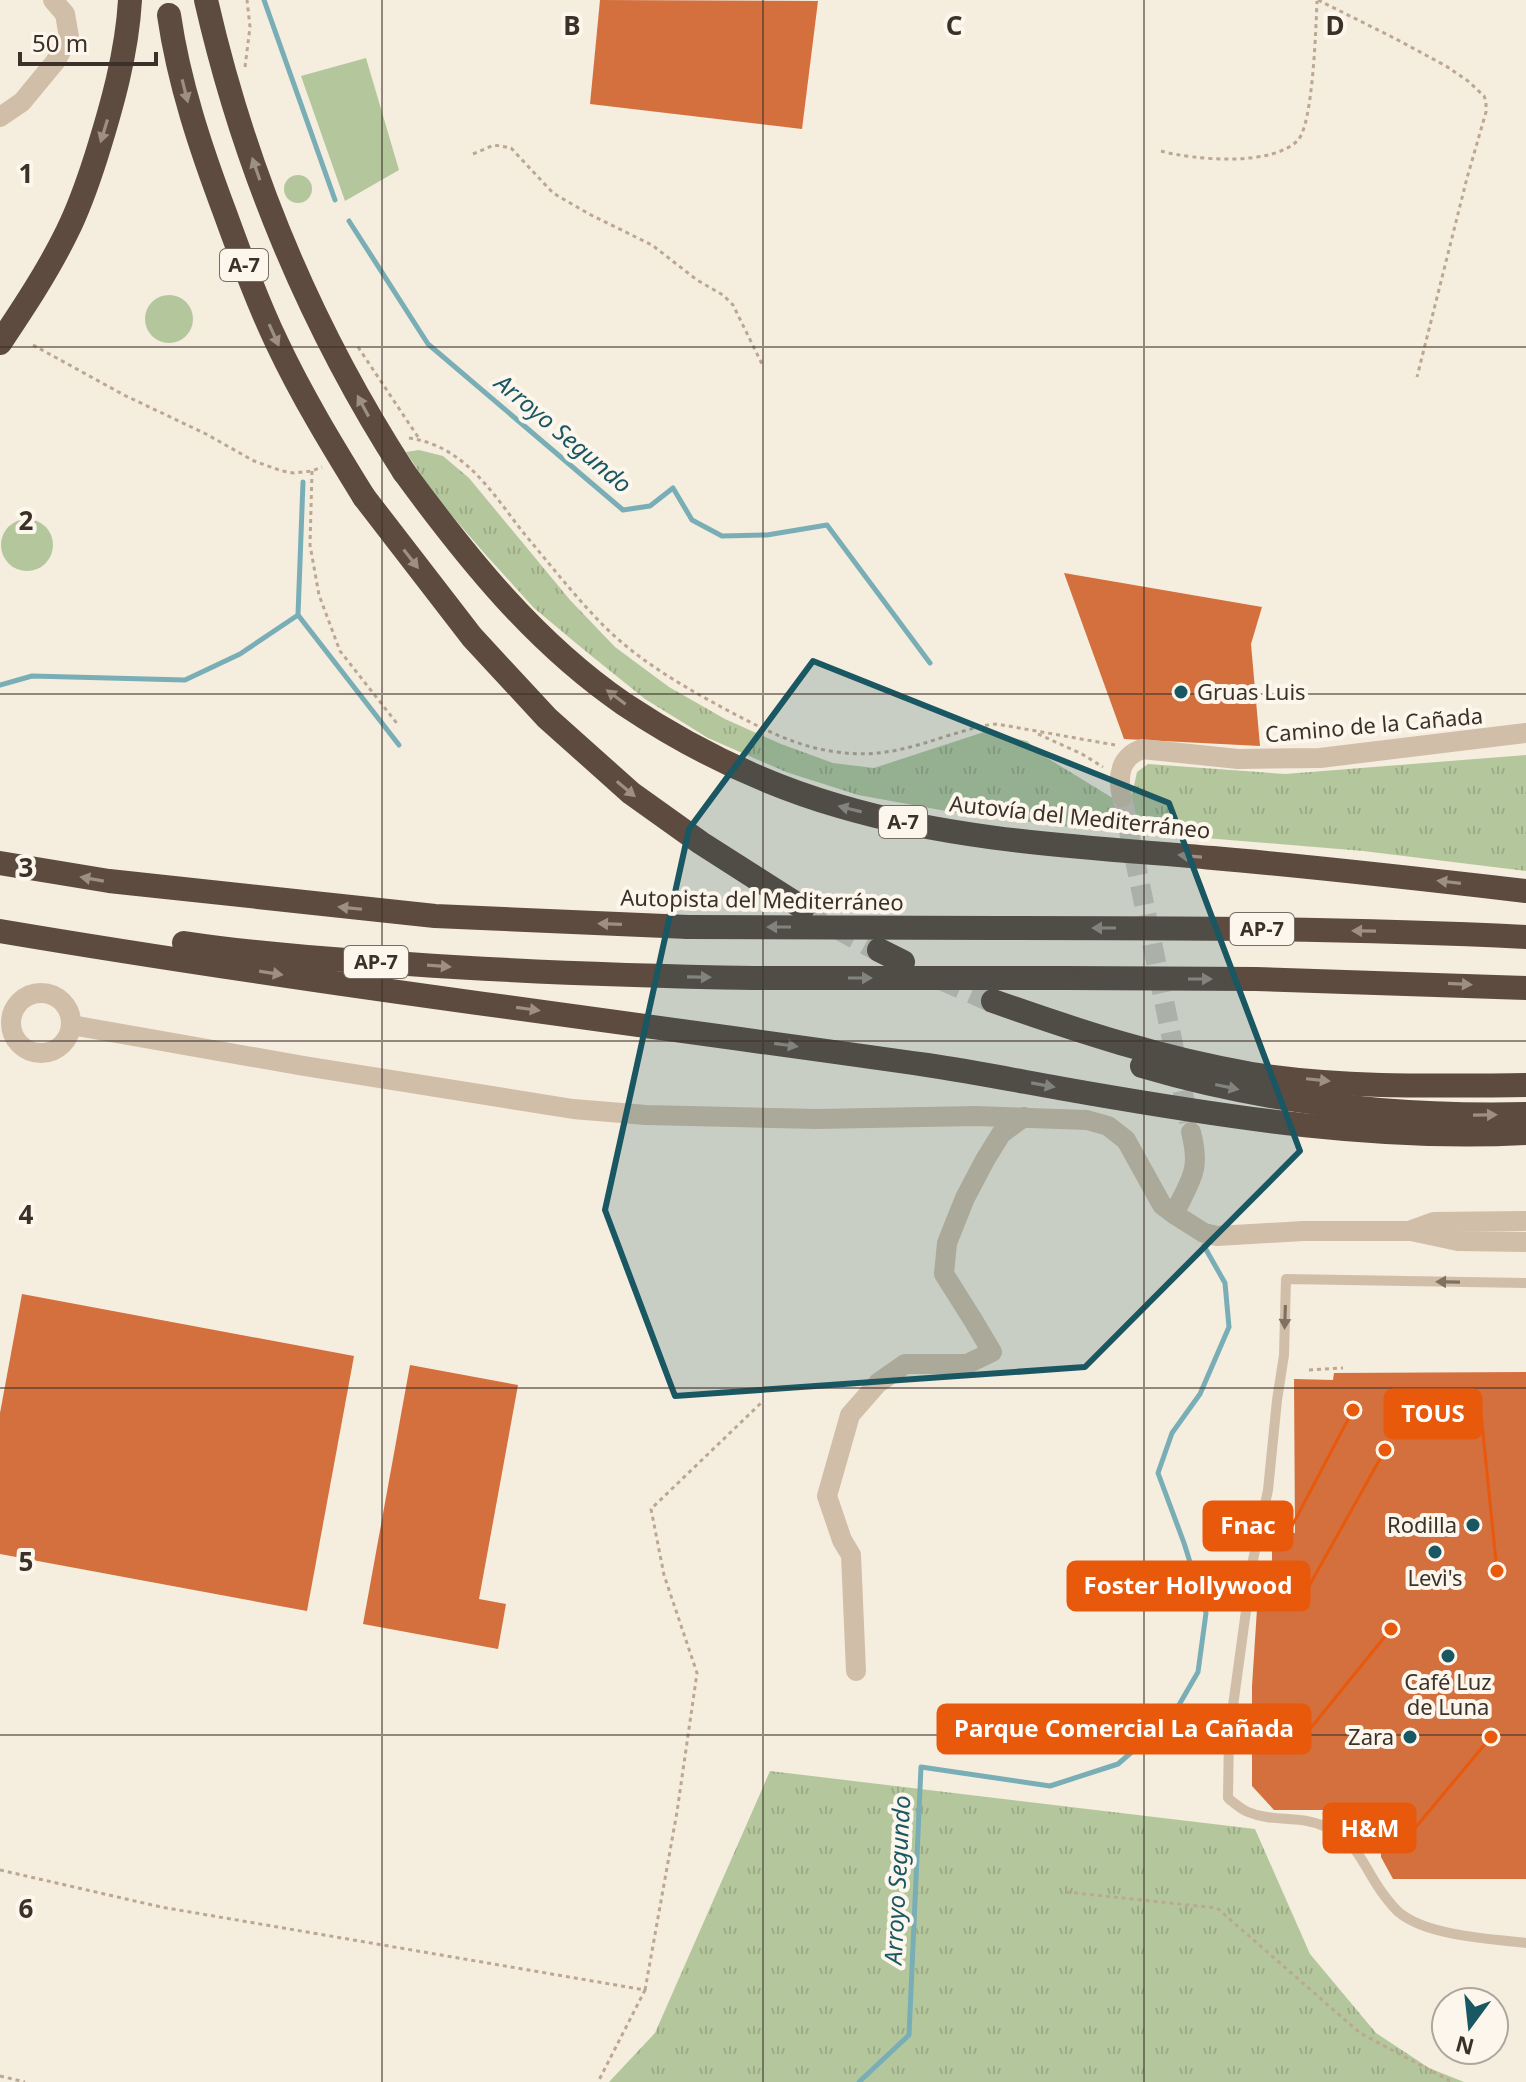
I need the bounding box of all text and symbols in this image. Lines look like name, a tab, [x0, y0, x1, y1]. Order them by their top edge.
text: B	[563, 7, 581, 43]
text: C	[946, 7, 962, 43]
text: D	[1325, 7, 1345, 43]
scale bar	[20, 16, 156, 66]
text: 50 m	[32, 26, 88, 59]
one-way arrow	[180, 79, 192, 104]
one-way arrow	[97, 119, 110, 143]
text: 1	[19, 155, 33, 191]
one-way arrow	[250, 157, 262, 181]
road number: A-7	[220, 249, 268, 281]
one-way arrow	[267, 323, 280, 347]
water label: Arroyo Segundo	[487, 365, 639, 500]
one-way arrow	[356, 394, 370, 417]
text: 2	[19, 502, 34, 538]
one-way arrow	[403, 549, 419, 569]
place label: Gruas Luis	[1197, 676, 1306, 706]
marker: Gruas Luis	[1172, 683, 1190, 701]
one-way arrow	[606, 690, 627, 706]
street label: Camino de la Cañada	[1264, 700, 1484, 748]
one-way arrow	[616, 780, 636, 797]
street label: Autovía del Mediterráneo	[948, 787, 1212, 845]
one-way arrow	[837, 802, 862, 814]
road number: A-7	[879, 806, 927, 838]
text: 3	[19, 849, 33, 885]
one-way arrow	[1177, 849, 1202, 862]
one-way arrow	[79, 872, 104, 884]
one-way arrow	[1436, 876, 1461, 889]
street label: Autopista del Mediterráneo	[620, 882, 904, 916]
one-way arrow	[338, 901, 363, 914]
road number: AP-7	[1230, 913, 1294, 945]
one-way arrow	[597, 917, 622, 930]
one-way arrow	[766, 921, 791, 933]
one-way arrow	[1091, 922, 1116, 934]
one-way arrow	[1351, 925, 1376, 937]
road number: AP-7	[344, 946, 408, 978]
one-way arrow	[427, 960, 452, 973]
one-way arrow	[259, 967, 284, 980]
one-way arrow	[687, 971, 712, 983]
one-way arrow	[848, 972, 873, 984]
one-way arrow	[1188, 973, 1213, 985]
one-way arrow	[1447, 978, 1473, 991]
one-way arrow	[516, 1003, 541, 1016]
one-way arrow	[773, 1039, 798, 1052]
one-way arrow	[1306, 1074, 1331, 1087]
one-way arrow	[1030, 1080, 1055, 1092]
one-way arrow	[1215, 1081, 1240, 1094]
one-way arrow	[1473, 1109, 1498, 1121]
text: 4	[19, 1196, 34, 1232]
one-way arrow	[1435, 1276, 1460, 1288]
one-way arrow	[1278, 1305, 1291, 1330]
callout: TOUS	[1385, 1390, 1481, 1438]
text: TOUS	[1401, 1396, 1465, 1429]
callout: Fnac	[1204, 1502, 1292, 1550]
text: Fnac	[1220, 1508, 1276, 1541]
place label: Rodilla	[1387, 1509, 1457, 1539]
marker: Rodilla	[1464, 1516, 1482, 1534]
text: 5	[19, 1543, 33, 1579]
marker: Levi's	[1426, 1543, 1444, 1561]
callout: Foster Hollywood	[1068, 1562, 1309, 1610]
place label: Levi's	[1407, 1562, 1463, 1592]
text: Foster Hollywood	[1083, 1568, 1293, 1601]
marker: Café Luz de Luna	[1439, 1647, 1457, 1665]
place label: Café Luz de Luna	[1404, 1666, 1492, 1721]
callout: Parque Comercial La Cañada	[938, 1705, 1310, 1753]
text: Parque Comercial La Cañada	[954, 1711, 1294, 1744]
place label: Zara	[1348, 1721, 1394, 1751]
marker: Zara	[1401, 1728, 1419, 1746]
water label: Arroyo Segundo	[875, 1795, 917, 1967]
callout: H&M	[1324, 1804, 1415, 1852]
text: H&M	[1341, 1811, 1400, 1844]
text: 6	[19, 1890, 34, 1926]
north arrow	[1430, 1986, 1510, 2066]
text: N	[1452, 2029, 1477, 2063]

